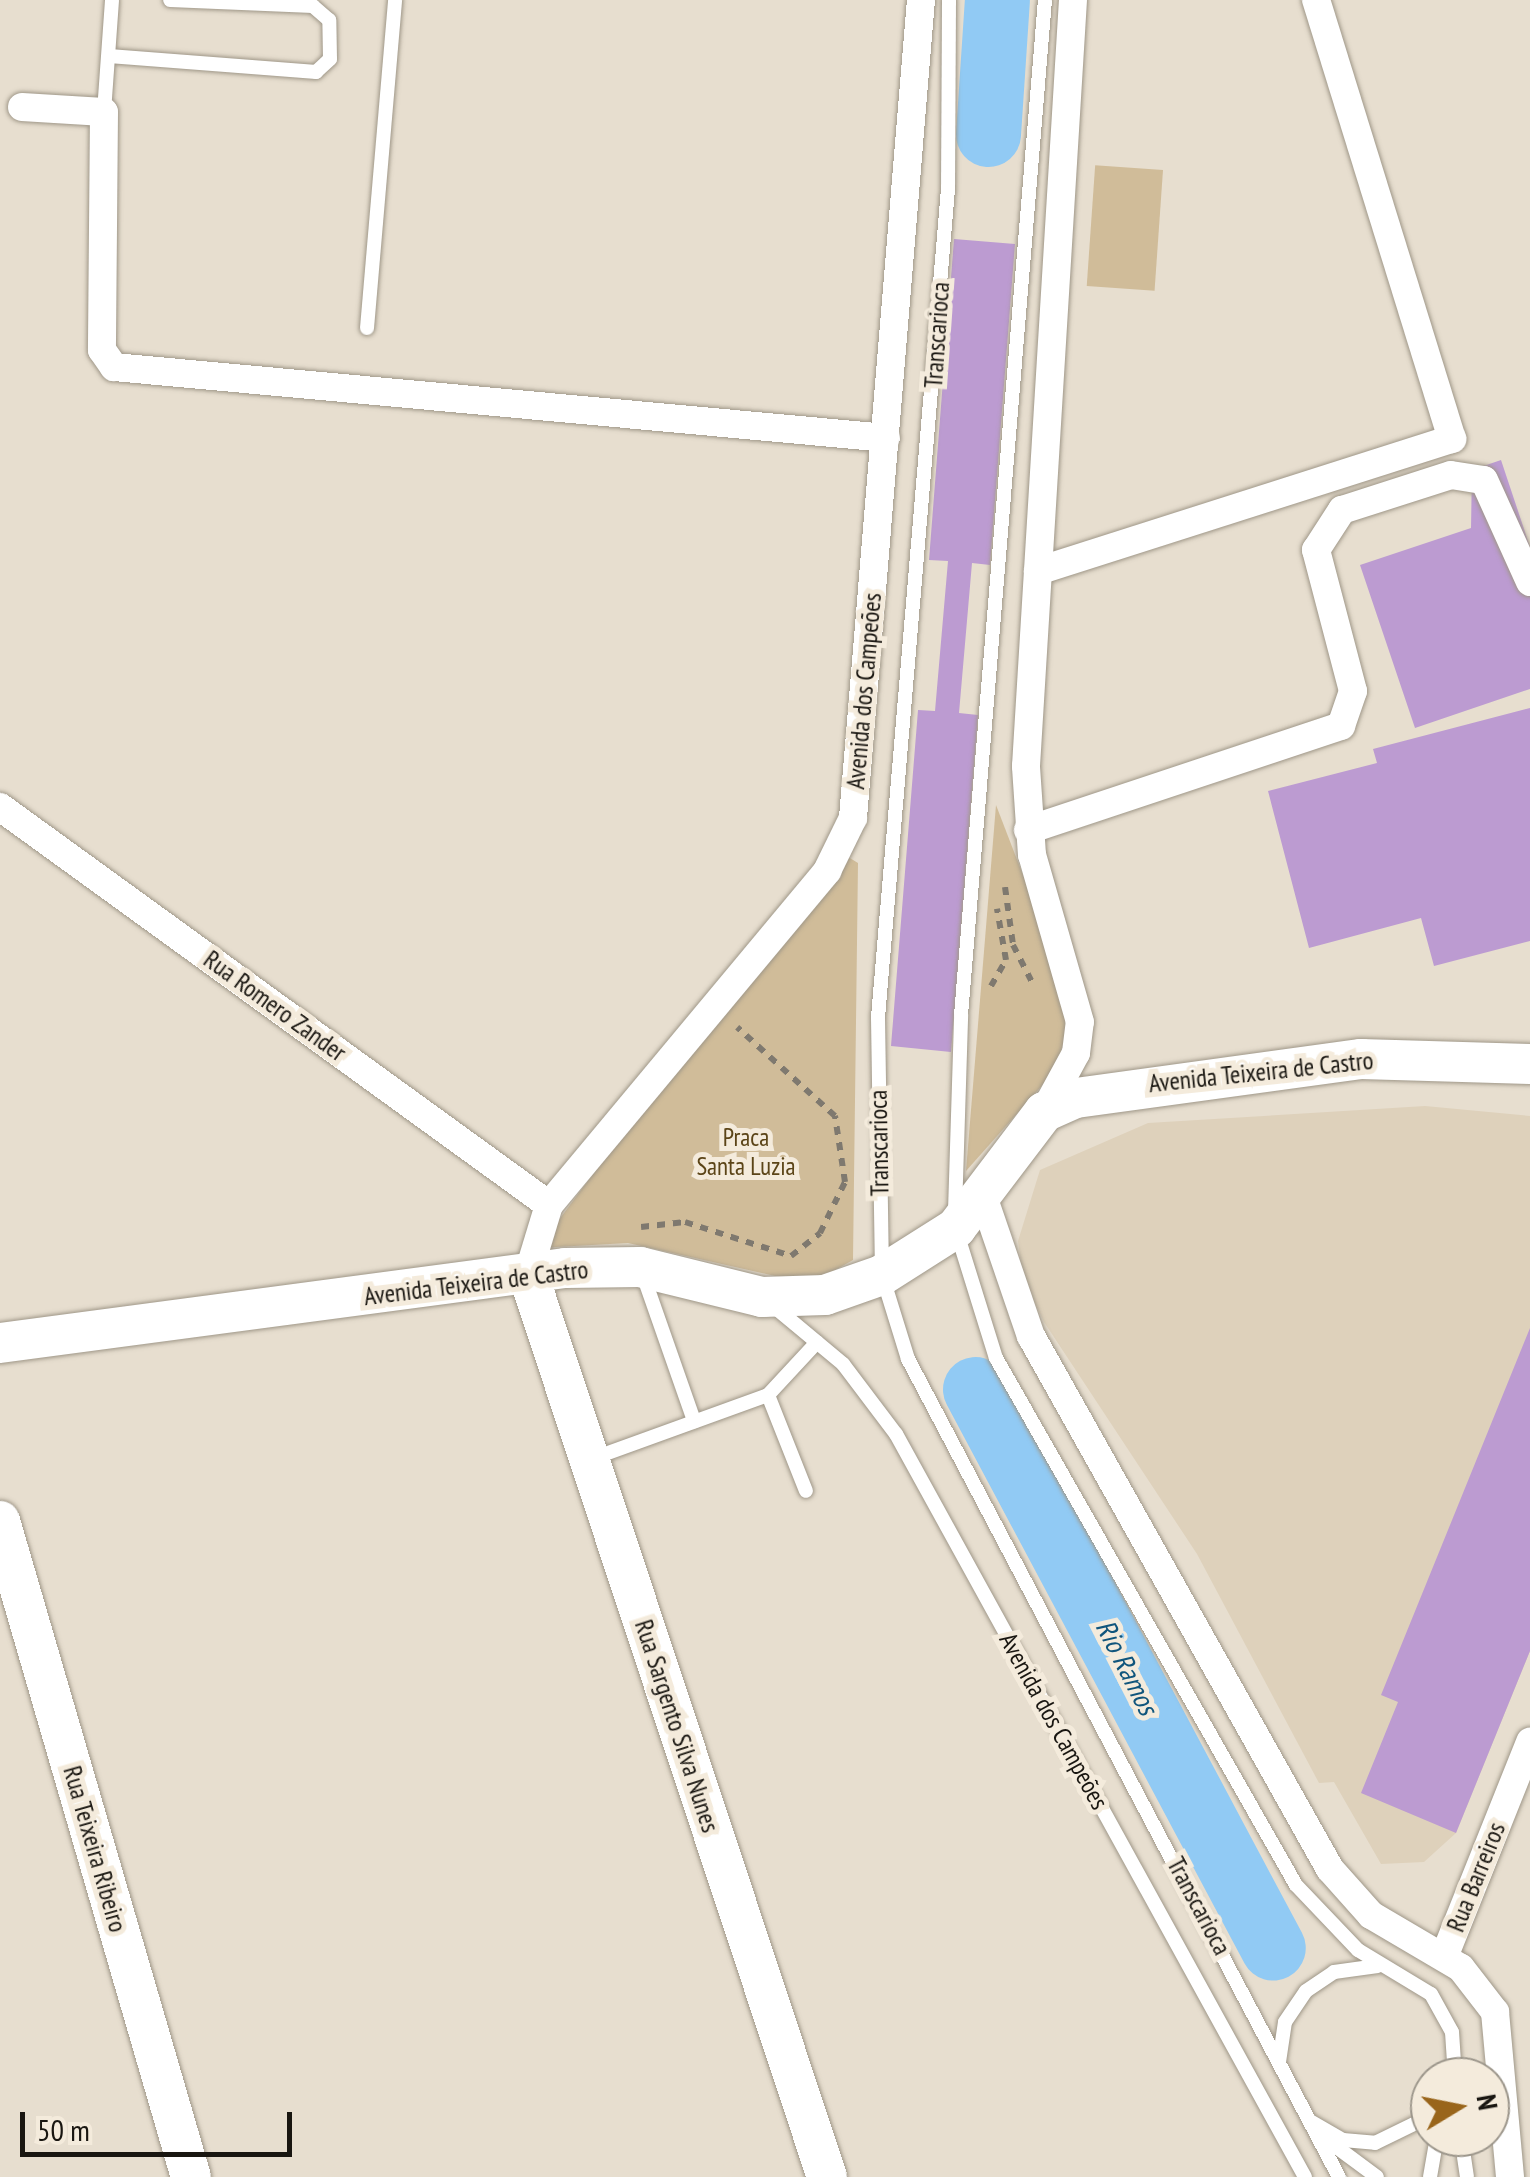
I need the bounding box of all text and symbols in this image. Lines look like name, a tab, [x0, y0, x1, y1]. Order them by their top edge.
street label: Transcarioca	[918, 281, 956, 389]
street label: Avenida dos Campeões	[840, 592, 888, 790]
street label: Rua Romero Zander	[198, 944, 352, 1068]
street label: Avenida Teixeira de Castro	[1147, 1045, 1375, 1099]
street label: Transcarioca	[863, 1090, 895, 1196]
park label: Praca Santa Luzia	[696, 1123, 796, 1182]
street label: Avenida Teixeira de Castro	[362, 1254, 590, 1312]
water label: Rio Ramos	[1089, 1614, 1165, 1720]
street label: Rua Sargento Silva Nunes	[628, 1616, 726, 1836]
street label: Avenida dos Campeões	[993, 1628, 1115, 1814]
street label: Rua Teixeira Ribeiro	[57, 1762, 133, 1936]
street label: Rua Barreiros	[1440, 1818, 1512, 1936]
street label: Transcarioca	[1161, 1852, 1237, 1960]
north arrow	[1410, 2057, 1510, 2157]
text: N	[1469, 2091, 1508, 2113]
scale bar	[25, 2092, 298, 2154]
text: 50 m	[37, 2110, 90, 2149]

